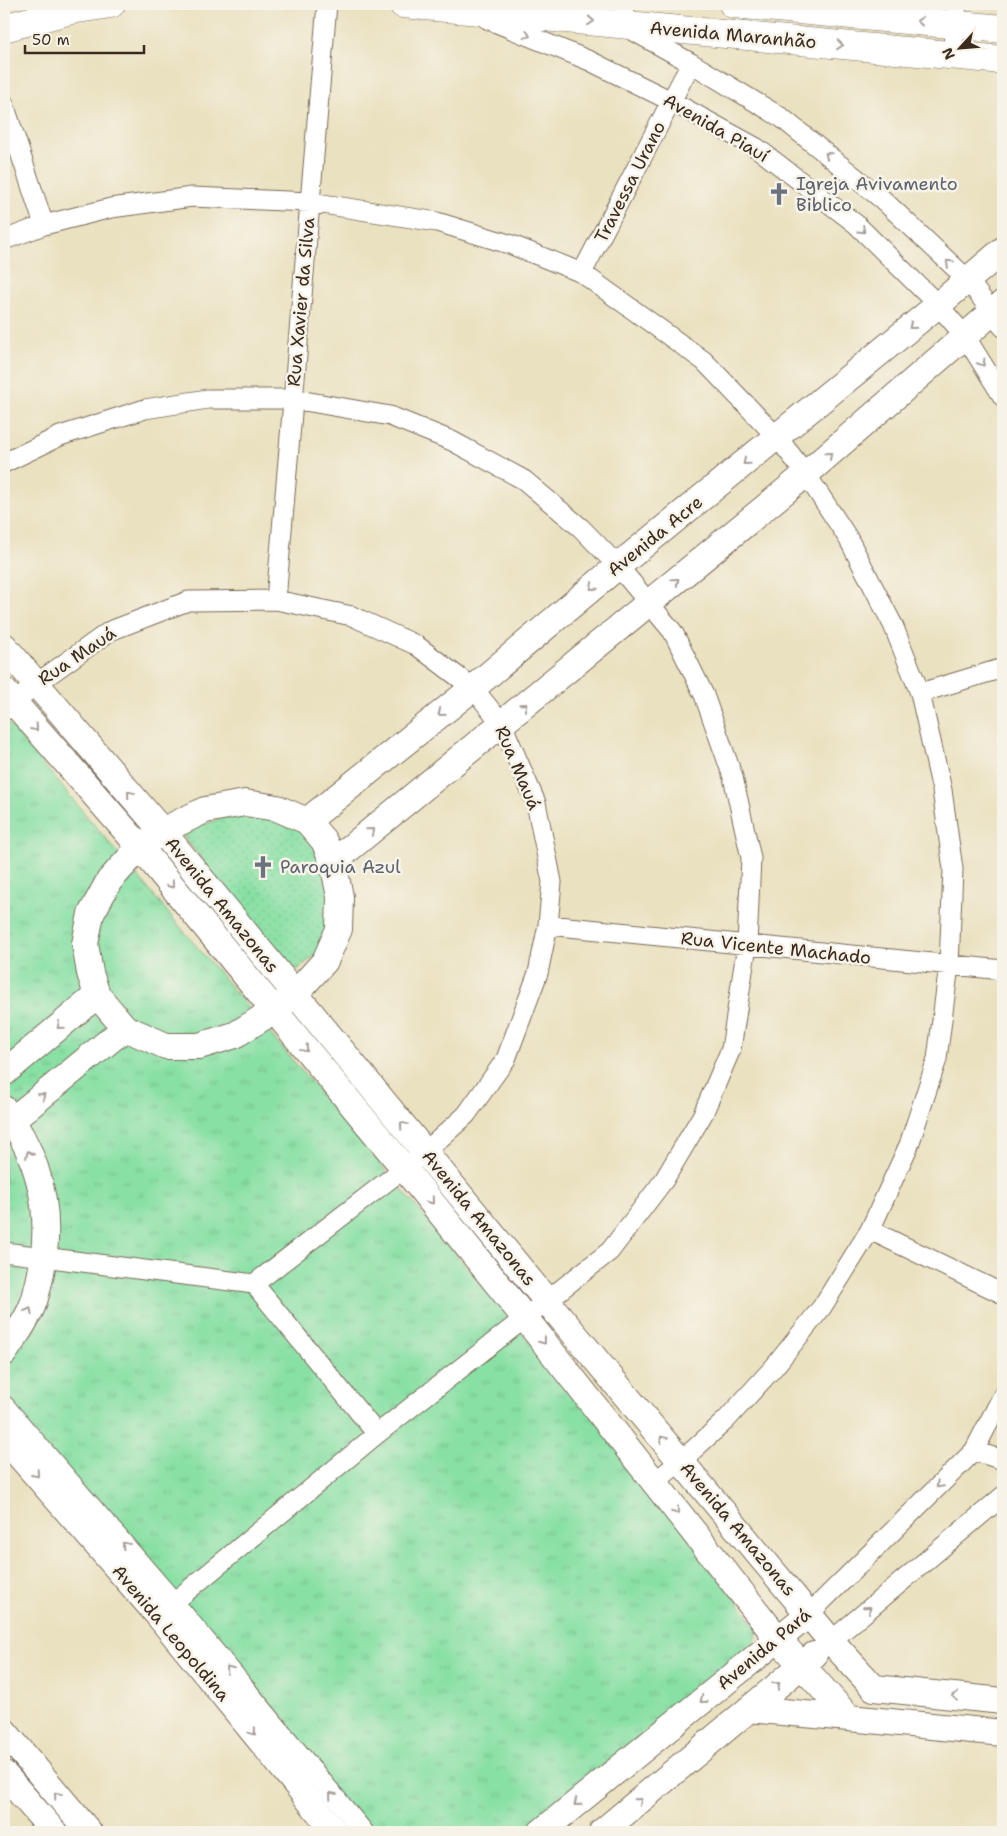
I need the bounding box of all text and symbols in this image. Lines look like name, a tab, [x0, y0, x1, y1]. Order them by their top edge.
one-way arrow	[587, 16, 595, 27]
street label: Avenida Maranhão	[649, 16, 817, 54]
one-way arrow	[916, 16, 924, 27]
scale bar	[25, 22, 144, 54]
north arrow	[934, 22, 984, 72]
one-way arrow	[522, 29, 530, 39]
text: 50 m	[32, 30, 70, 50]
one-way arrow	[836, 39, 844, 50]
text: N	[938, 45, 959, 63]
street label: Avenida Piauí	[659, 88, 773, 168]
street label: Travessa Urano	[589, 117, 671, 247]
one-way arrow	[825, 153, 834, 161]
place label: Igreja Avivamento Biblico	[796, 172, 958, 217]
church icon: Igreja Avivamento Biblico	[766, 181, 792, 207]
street label: Rua Xavier da Silva	[282, 217, 320, 387]
one-way arrow	[856, 224, 865, 233]
one-way arrow	[946, 260, 955, 269]
one-way arrow	[909, 321, 918, 330]
one-way arrow	[976, 357, 985, 367]
one-way arrow	[823, 452, 832, 461]
one-way arrow	[743, 457, 752, 465]
street label: Avenida Acre	[602, 490, 708, 582]
one-way arrow	[671, 577, 680, 586]
one-way arrow	[589, 581, 598, 590]
street label: Rua Mauá	[33, 621, 121, 691]
one-way arrow	[518, 702, 527, 711]
one-way arrow	[438, 708, 447, 716]
one-way arrow	[30, 722, 38, 731]
street label: Rua Mauá	[490, 722, 546, 814]
one-way arrow	[127, 791, 136, 800]
one-way arrow	[365, 829, 374, 837]
street label: Avenida Amazonas	[160, 832, 284, 978]
church icon: Paroquia Azul	[250, 854, 276, 880]
place label: Paroquia Azul	[280, 855, 401, 879]
one-way arrow	[165, 879, 173, 888]
street label: Rua Vicente Machado	[680, 926, 872, 970]
one-way arrow	[56, 1020, 65, 1029]
one-way arrow	[299, 1043, 307, 1052]
one-way arrow	[36, 1093, 45, 1102]
one-way arrow	[400, 1122, 408, 1131]
street label: Avenida Amazonas	[417, 1145, 541, 1291]
one-way arrow	[25, 1150, 36, 1159]
one-way arrow	[425, 1195, 433, 1204]
one-way arrow	[23, 1307, 33, 1316]
one-way arrow	[538, 1336, 547, 1345]
one-way arrow	[660, 1436, 668, 1445]
street label: Avenida Amazonas	[675, 1457, 801, 1601]
one-way arrow	[30, 1469, 39, 1478]
one-way arrow	[936, 1479, 945, 1488]
one-way arrow	[670, 1505, 678, 1514]
one-way arrow	[121, 1541, 130, 1550]
street label: Avenida Leopoldina	[107, 1560, 235, 1706]
street label: Avenida Pará	[712, 1603, 816, 1695]
one-way arrow	[862, 1607, 871, 1615]
one-way arrow	[226, 1666, 235, 1675]
one-way arrow	[772, 1682, 781, 1691]
one-way arrow	[950, 1691, 958, 1702]
one-way arrow	[700, 1695, 709, 1703]
one-way arrow	[248, 1726, 256, 1735]
one-way arrow	[53, 1792, 62, 1801]
one-way arrow	[330, 1792, 338, 1801]
one-way arrow	[574, 1797, 583, 1805]
one-way arrow	[634, 1798, 643, 1807]

